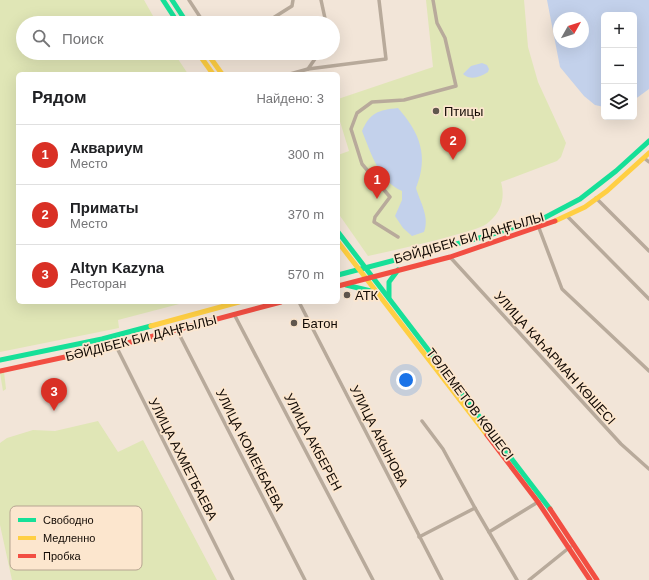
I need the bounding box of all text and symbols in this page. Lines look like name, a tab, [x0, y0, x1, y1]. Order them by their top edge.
north arrow	[553, 12, 589, 48]
map controls	[601, 12, 637, 120]
button: +	[601, 12, 637, 48]
search box	[16, 16, 340, 60]
icon: search	[30, 27, 52, 49]
text: Поиск	[62, 30, 104, 47]
button: −	[601, 48, 637, 84]
button: layers	[601, 84, 637, 120]
text: Рядом	[32, 88, 87, 107]
text: Найдено: 3	[256, 91, 324, 106]
place label: Птицы	[444, 104, 483, 119]
marker: Птицы	[431, 106, 441, 116]
pin: 2	[440, 127, 466, 160]
text: Аквариум	[70, 139, 143, 156]
text: 1	[41, 147, 49, 162]
text: 300 m	[288, 147, 324, 162]
text: Место	[70, 156, 108, 171]
pin: 1	[364, 166, 390, 199]
text: Приматы	[70, 199, 139, 216]
text: 2	[41, 207, 49, 222]
text: 370 m	[288, 207, 324, 222]
street label: БӘЙДІБЕК БИ ДАҢҒЫЛЫ	[392, 209, 546, 267]
text: Место	[70, 216, 108, 231]
text: Altyn Kazyna	[70, 259, 164, 276]
text: 3	[41, 267, 49, 282]
text: 570 m	[288, 267, 324, 282]
text: Ресторан	[70, 276, 127, 291]
place label: АТК	[355, 288, 379, 303]
street label: УЛИЦА КАҺАРМАН КӨШЕСІ	[491, 289, 619, 427]
marker: АТК	[342, 290, 352, 300]
street label: БӘЙДІБЕК БИ ДАҢҒЫЛЫ	[64, 312, 218, 364]
place label: Батон	[302, 316, 338, 331]
marker: Батон	[289, 318, 299, 328]
street label: ТӨЛЕМЕТОВ КӨШЕСІ	[423, 345, 517, 463]
your location	[396, 370, 416, 390]
pin: 3	[41, 378, 67, 411]
street label: УЛИЦА АКЫНОВА	[347, 383, 411, 489]
street label: УЛИЦА КОМЕКБАЕВА	[213, 387, 287, 514]
street label: УЛИЦА АКБЕРЕН	[281, 391, 345, 493]
street label: УЛИЦА АХМЕТБАЕВА	[146, 396, 220, 523]
legend	[10, 506, 142, 570]
text: Свободно	[43, 514, 94, 526]
text: Медленно	[43, 532, 95, 544]
text: Пробка	[43, 550, 81, 562]

